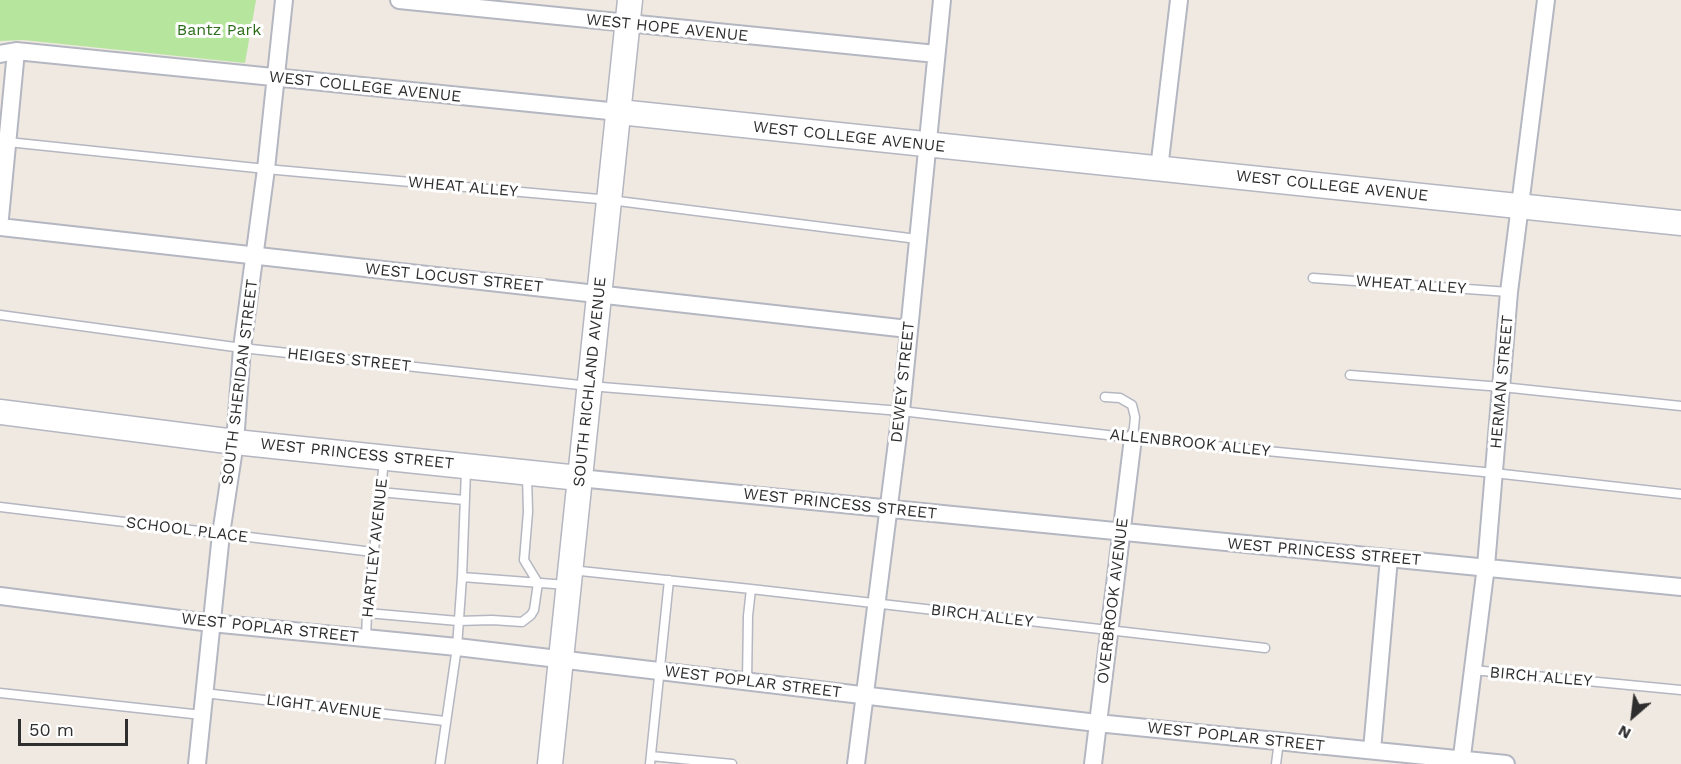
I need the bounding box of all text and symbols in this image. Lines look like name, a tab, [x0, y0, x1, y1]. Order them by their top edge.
street label: WEST HOPE AVENUE	[585, 10, 749, 46]
park label: Bantz Park	[177, 20, 261, 40]
street label: WEST COLLEGE AVENUE	[268, 67, 462, 107]
street label: WEST COLLEGE AVENUE	[752, 117, 946, 157]
street label: WEST COLLEGE AVENUE	[1235, 166, 1429, 206]
street label: WHEAT ALLEY	[407, 173, 519, 201]
street label: WEST LOCUST STREET	[364, 259, 544, 297]
street label: WHEAT ALLEY	[1355, 272, 1467, 298]
street label: SOUTH RICHLAND AVENUE	[569, 276, 611, 488]
street label: SOUTH SHERIDAN STREET	[218, 278, 262, 486]
street label: HERMAN STREET	[1487, 314, 1517, 450]
street label: DEWEY STREET	[887, 320, 919, 444]
street label: HEIGES STREET	[286, 344, 412, 376]
street label: ALLENBROOK ALLEY	[1109, 425, 1271, 461]
street label: WEST PRINCESS STREET	[259, 434, 455, 474]
street label: HARTLEY AVENUE	[358, 477, 392, 619]
street label: WEST PRINCESS STREET	[742, 484, 938, 524]
street label: SCHOOL PLACE	[125, 513, 249, 547]
street label: OVERBROOK AVENUE	[1093, 517, 1133, 685]
street label: WEST PRINCESS STREET	[1226, 534, 1422, 570]
street label: BIRCH ALLEY	[930, 600, 1034, 632]
street label: WEST POPLAR STREET	[180, 609, 360, 647]
street label: WEST POPLAR STREET	[663, 662, 843, 702]
street label: BIRCH ALLEY	[1489, 663, 1593, 691]
north arrow	[1603, 686, 1663, 746]
street label: LIGHT AVENUE	[265, 690, 383, 724]
scale bar	[21, 707, 130, 745]
street label: WEST POPLAR STREET	[1146, 718, 1326, 756]
text: 50 m	[29, 719, 74, 740]
text: N	[1615, 721, 1634, 744]

